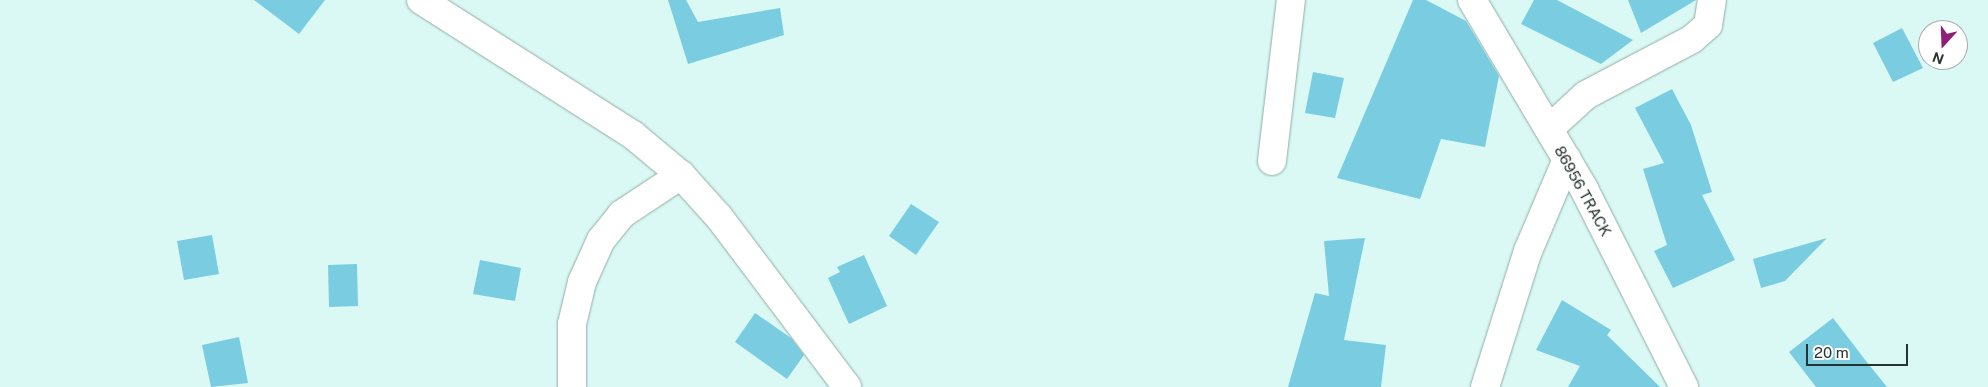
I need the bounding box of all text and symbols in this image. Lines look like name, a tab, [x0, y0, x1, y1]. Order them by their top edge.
north arrow	[1918, 20, 1968, 70]
text: N	[1930, 49, 1946, 68]
street label: 86956 TRACK	[1551, 143, 1615, 239]
scale bar	[1808, 334, 1910, 366]
text: 20 m	[1814, 344, 1849, 361]

